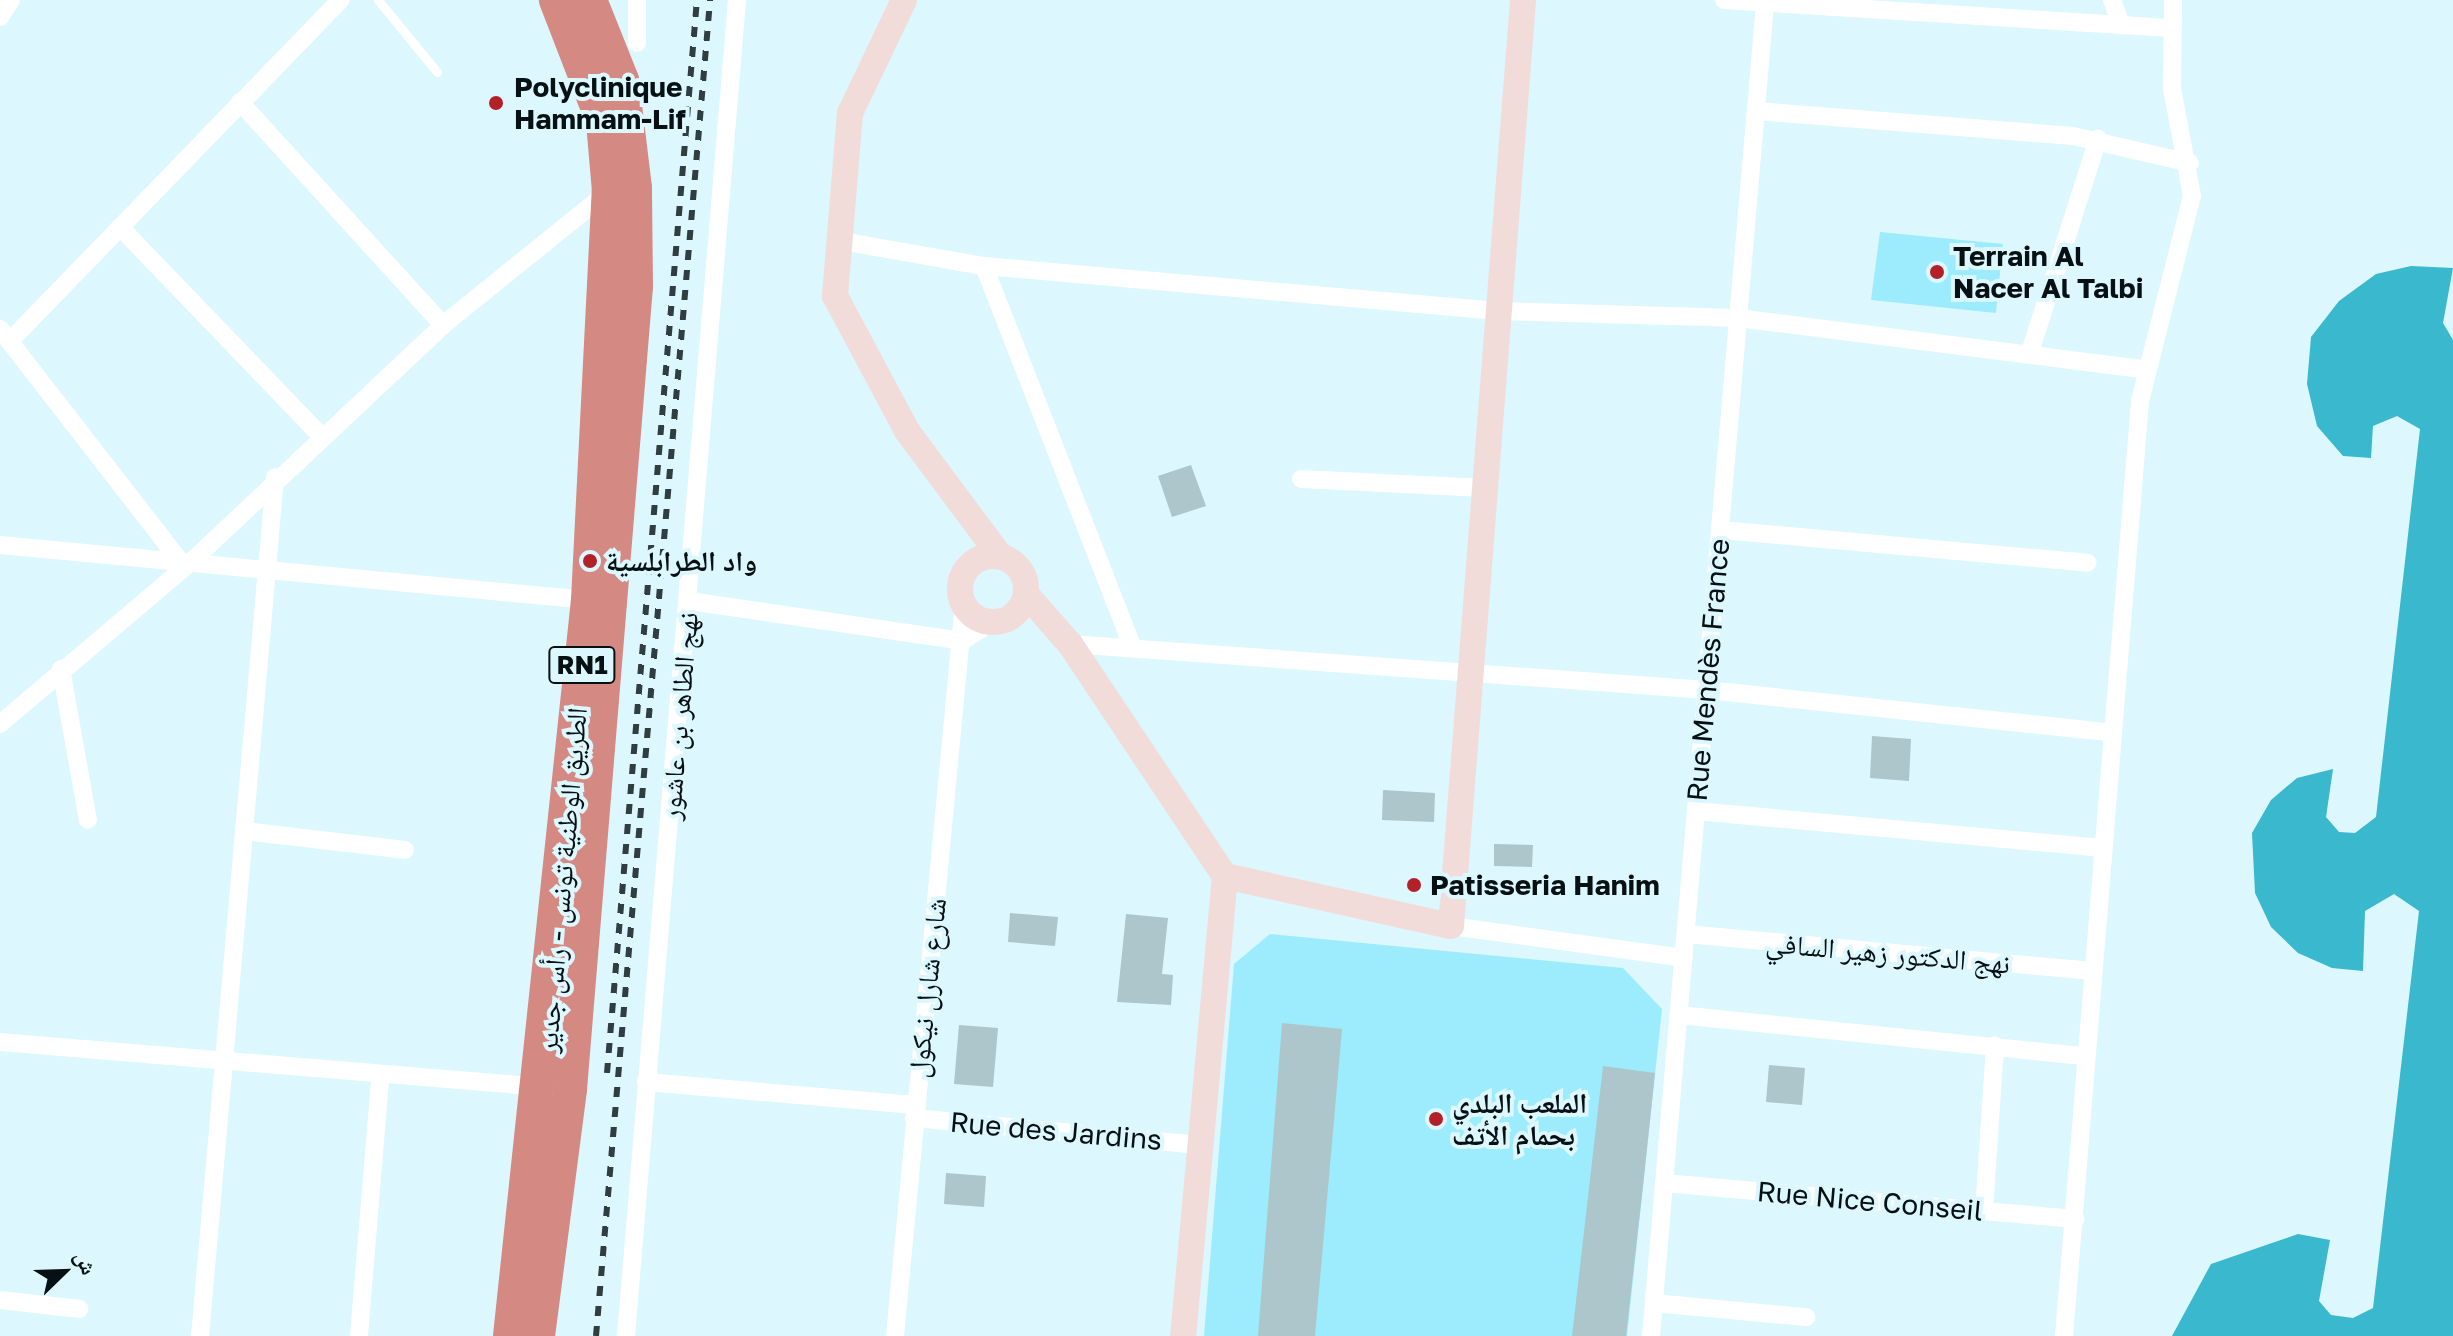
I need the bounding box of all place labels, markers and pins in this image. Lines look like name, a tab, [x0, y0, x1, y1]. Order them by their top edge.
place label: Polyclinique Hammam-Lif	[514, 70, 686, 136]
marker: Polyclinique Hammam-Lif	[485, 92, 507, 114]
place label: Terrain Al Nacer Al Talbi	[1953, 239, 2143, 305]
marker: Terrain Al Nacer Al Talbi	[1928, 263, 1946, 281]
place label: واد الطرابلسية	[606, 544, 757, 578]
marker: واد الطرابلسية	[581, 552, 599, 570]
place label: Patisseria Hanim	[1430, 868, 1660, 902]
marker: Patisseria Hanim	[1405, 876, 1423, 894]
place label: الملعب البلدي بحمام الأتف	[1452, 1086, 1587, 1152]
marker: الملعب البلدي بحمام الأتف	[1427, 1110, 1445, 1128]

